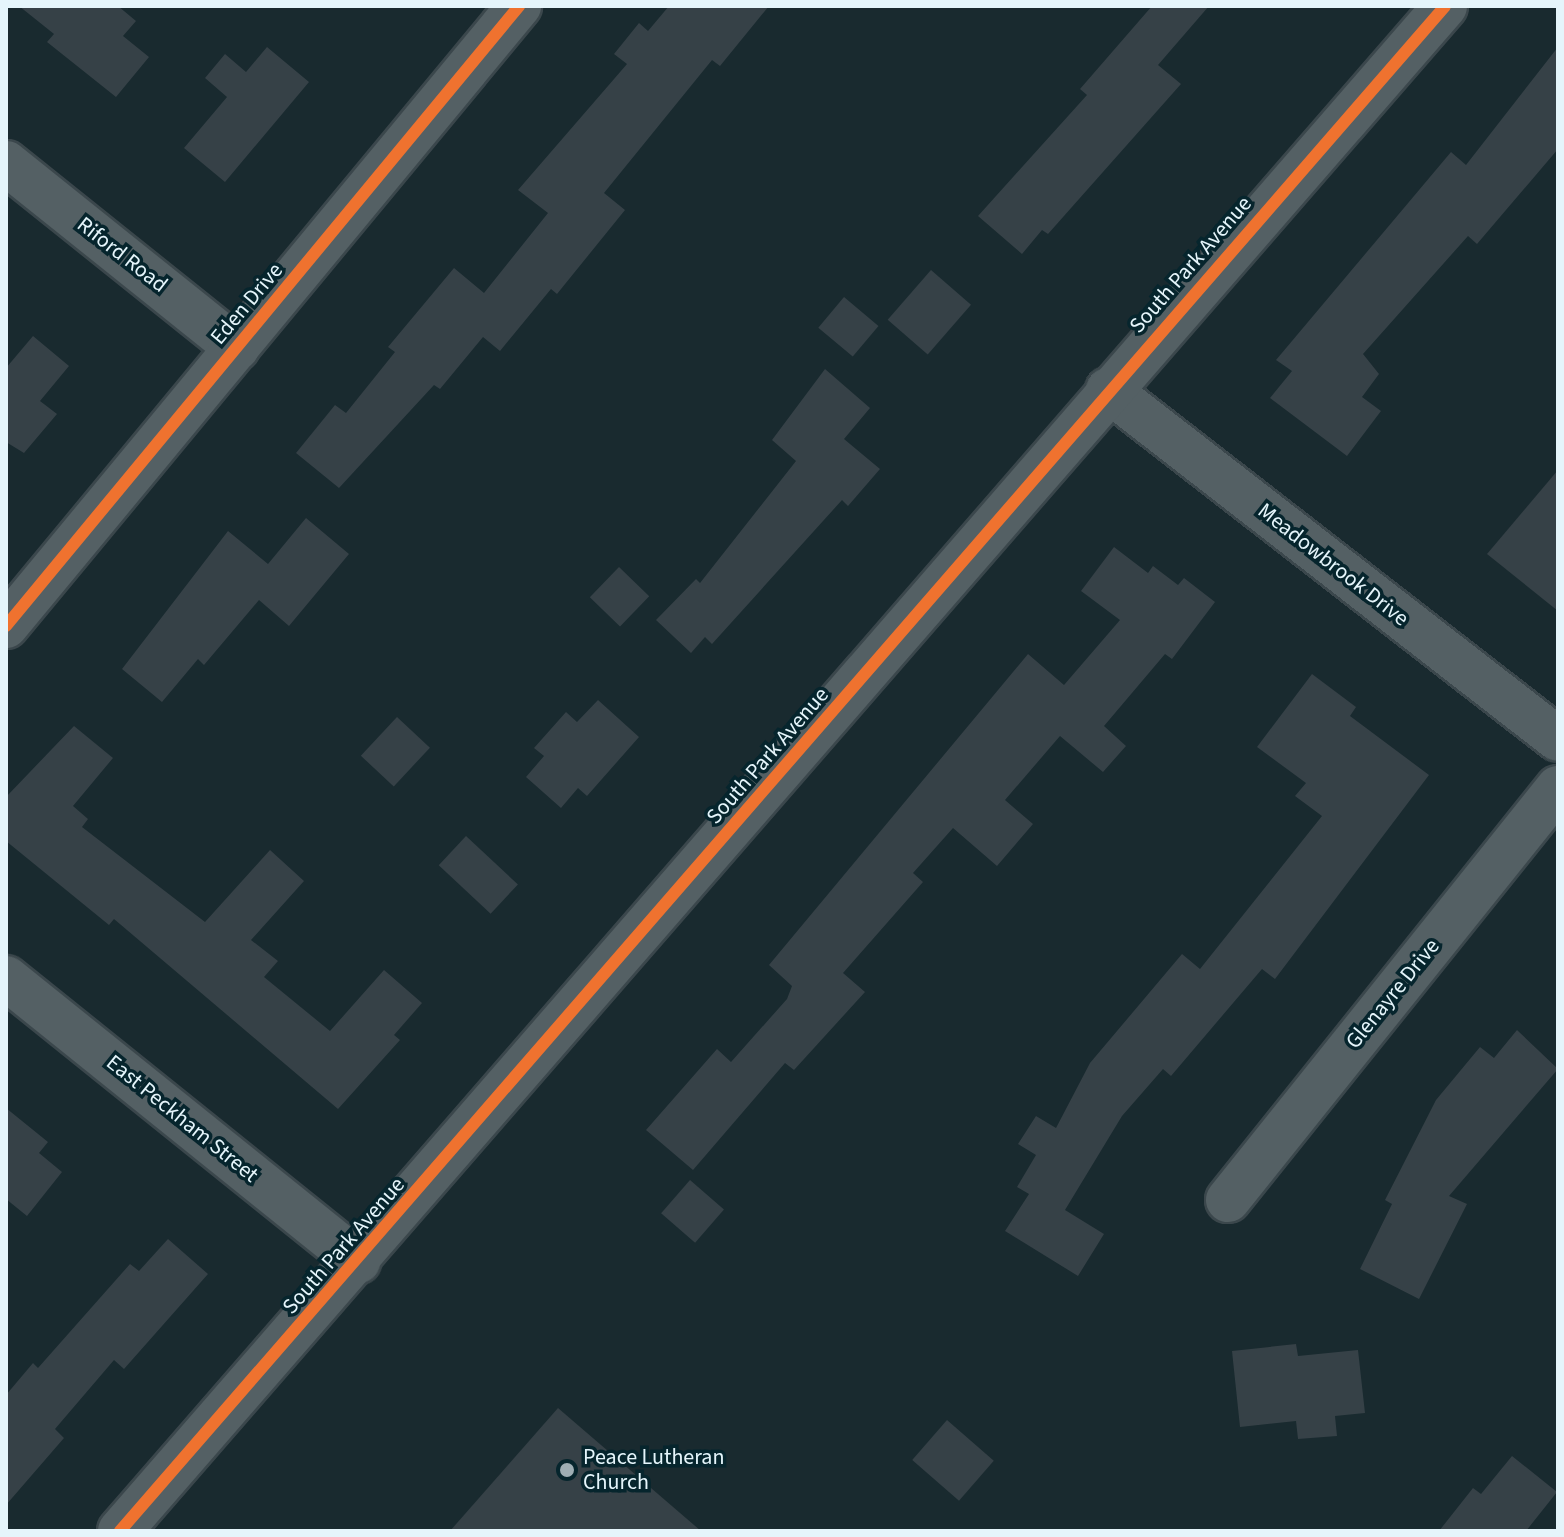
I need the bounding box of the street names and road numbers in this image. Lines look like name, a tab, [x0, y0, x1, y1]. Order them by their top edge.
street label: South Park Avenue	[1124, 191, 1258, 339]
street label: Riford Road	[72, 212, 172, 298]
street label: Eden Drive	[205, 258, 289, 350]
street label: Meadowbrook Drive	[1252, 498, 1414, 632]
street label: South Park Avenue	[701, 682, 835, 830]
street label: Glenayre Drive	[1341, 934, 1445, 1054]
street label: East Peckham Street	[101, 1050, 263, 1188]
street label: South Park Avenue	[277, 1172, 411, 1320]

